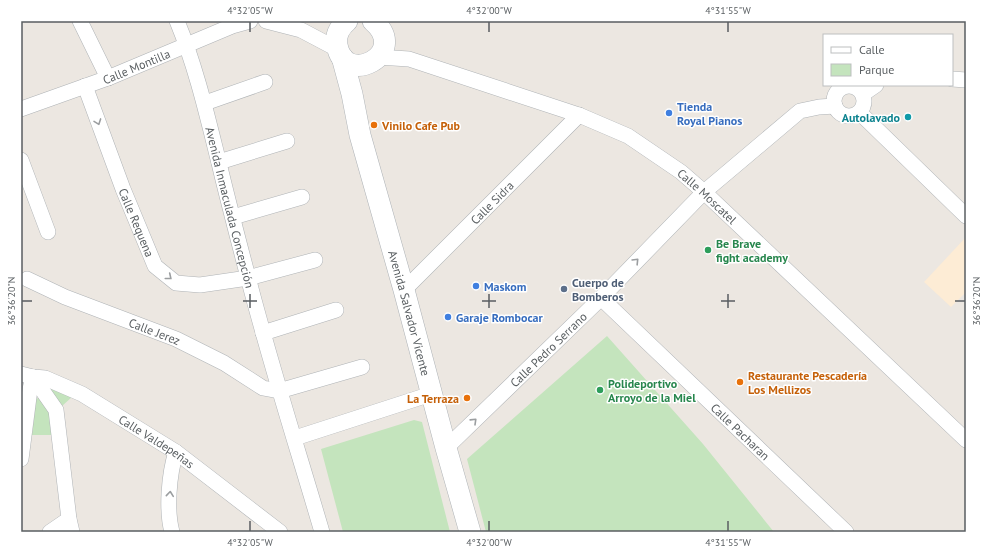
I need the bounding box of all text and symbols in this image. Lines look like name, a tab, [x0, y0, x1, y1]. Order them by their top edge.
text: 4°32'05"W	[227, 4, 274, 17]
text: 4°32'00"W	[466, 4, 513, 17]
text: 4°31'55"W	[705, 4, 752, 17]
legend	[823, 34, 953, 86]
text: Calle	[859, 42, 885, 57]
street label: Calle Montilla	[101, 45, 172, 87]
text: Parque	[859, 62, 894, 77]
place label: Tienda Royal Pianos	[677, 99, 742, 128]
marker: Tienda Royal Pianos	[664, 108, 674, 118]
place label: Autolavado	[842, 110, 901, 125]
marker: Autolavado	[903, 112, 913, 122]
place label: Vinilo Cafe Pub	[381, 118, 460, 133]
one-way arrow	[94, 119, 102, 126]
marker: Vinilo Cafe Pub	[369, 120, 379, 130]
street label: Avenida Inmaculada Concepción	[203, 125, 258, 289]
street label: Calle Moscatel	[675, 165, 740, 227]
street label: Calle Sidra	[467, 178, 516, 227]
street label: Calle Requena	[116, 186, 158, 259]
place label: Be Brave fight academy	[716, 236, 788, 265]
marker: Be Brave fight academy	[703, 245, 713, 255]
street label: Avenida Salvador Vicente	[386, 249, 434, 377]
one-way arrow	[632, 258, 639, 266]
one-way arrow	[164, 273, 171, 280]
place label: Cuerpo de Bomberos	[572, 275, 624, 304]
text: 36°36'20"N	[5, 276, 18, 326]
text: 36°36'20"N	[970, 276, 983, 326]
place label: Maskom	[484, 279, 527, 294]
marker: Maskom	[471, 281, 481, 291]
marker: Cuerpo de Bomberos	[559, 284, 569, 294]
street label: Calle Pedro Serrano	[506, 309, 590, 390]
place label: Garaje Rombocar	[456, 310, 544, 325]
marker: Garaje Rombocar	[443, 312, 453, 322]
street label: Calle Jerez	[127, 314, 183, 348]
place label: Restaurante Pescadería Los Mellizos	[748, 368, 867, 397]
place label: Polideportivo Arroyo de la Miel	[608, 376, 696, 405]
marker: Restaurante Pescadería Los Mellizos	[735, 377, 745, 387]
marker: Polideportivo Arroyo de la Miel	[595, 385, 605, 395]
place label: La Terraza	[407, 391, 459, 406]
marker: La Terraza	[462, 393, 472, 403]
street label: Calle Pacharan	[708, 400, 773, 463]
street label: Calle Valdepeñas	[116, 411, 198, 471]
one-way arrow	[469, 418, 477, 426]
one-way arrow	[165, 491, 174, 497]
text: 4°32'05"W	[227, 536, 274, 549]
text: 4°32'00"W	[466, 536, 513, 549]
text: 4°31'55"W	[705, 536, 752, 549]

